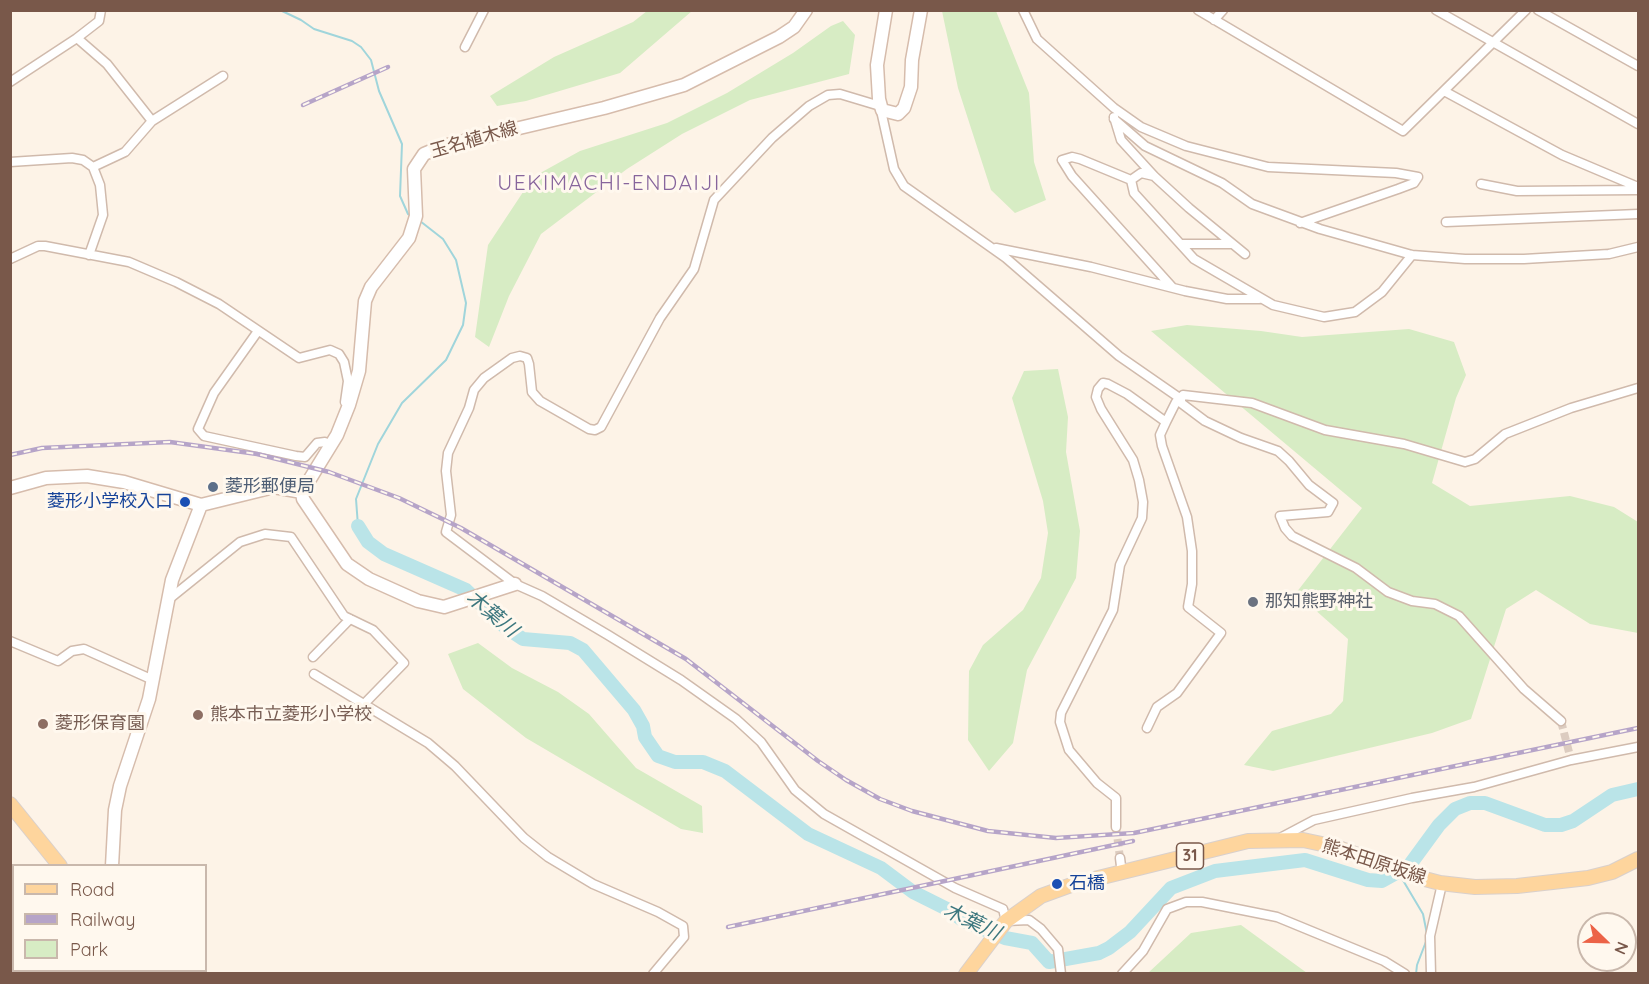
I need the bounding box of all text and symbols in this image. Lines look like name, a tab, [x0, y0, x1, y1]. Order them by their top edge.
street label: 玉名植木線	[428, 117, 520, 163]
district label: UEKIMACHI-ENDAIJI	[497, 171, 721, 197]
place label: 菱形郵便局	[225, 476, 315, 498]
marker: 菱形郵便局	[206, 480, 220, 494]
place label: 菱形小学校入口	[47, 491, 173, 513]
marker: 菱形小学校入口	[178, 495, 192, 509]
water label: 木葉川	[461, 586, 523, 642]
place label: 那知熊野神社	[1265, 591, 1373, 613]
marker: 那知熊野神社	[1246, 595, 1260, 609]
place label: 熊本市立菱形小学校	[210, 704, 372, 726]
marker: 熊本市立菱形小学校	[191, 708, 205, 722]
place label: 菱形保育園	[55, 713, 145, 735]
marker: 菱形保育園	[36, 717, 50, 731]
street label: 熊本田原坂線	[1319, 835, 1429, 889]
road number: 31	[1176, 843, 1204, 869]
legend	[12, 864, 207, 972]
place label: 石橋	[1069, 873, 1105, 895]
marker: 石橋	[1050, 877, 1064, 891]
text: Road	[70, 878, 115, 901]
water label: 木葉川	[940, 898, 1004, 946]
text: Railway	[70, 908, 136, 931]
north arrow	[1577, 912, 1637, 972]
text: Park	[70, 938, 108, 961]
text: N	[1610, 939, 1633, 958]

